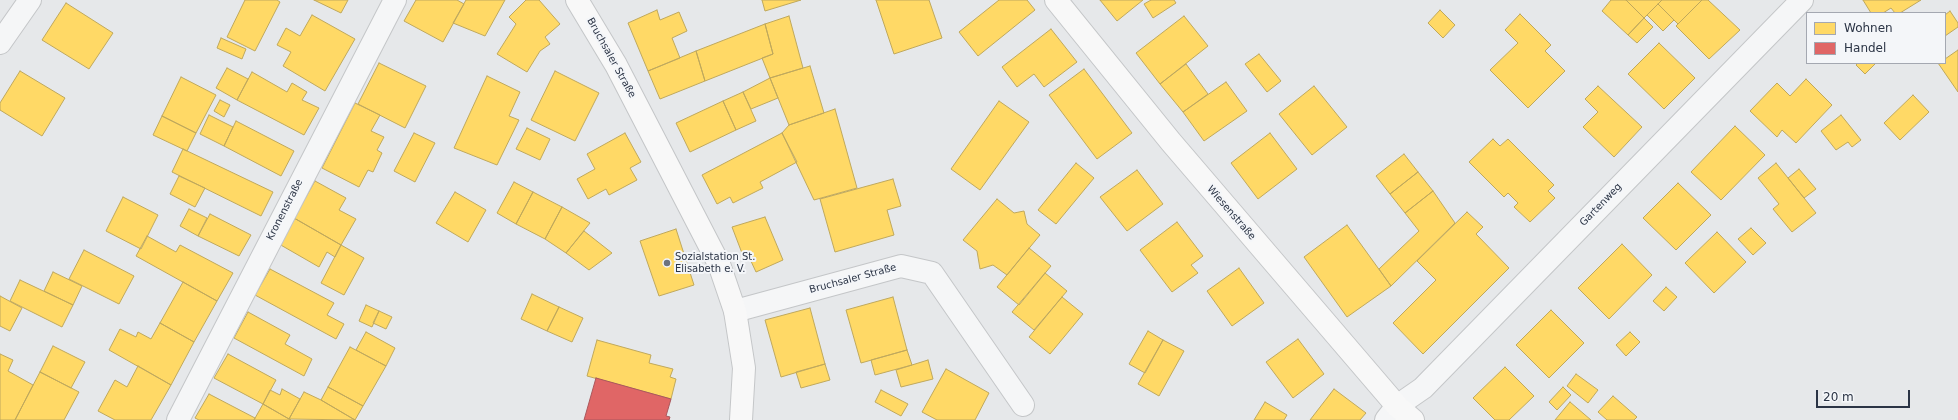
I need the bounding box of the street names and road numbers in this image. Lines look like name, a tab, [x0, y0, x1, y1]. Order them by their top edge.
street label: Bruchsaler Straße	[584, 16, 638, 100]
street label: Kronenstraße	[264, 177, 306, 243]
street label: Gartenweg	[1578, 181, 1624, 229]
street label: Wiesenstraße	[1204, 183, 1258, 243]
street label: Bruchsaler Straße	[808, 262, 898, 296]

